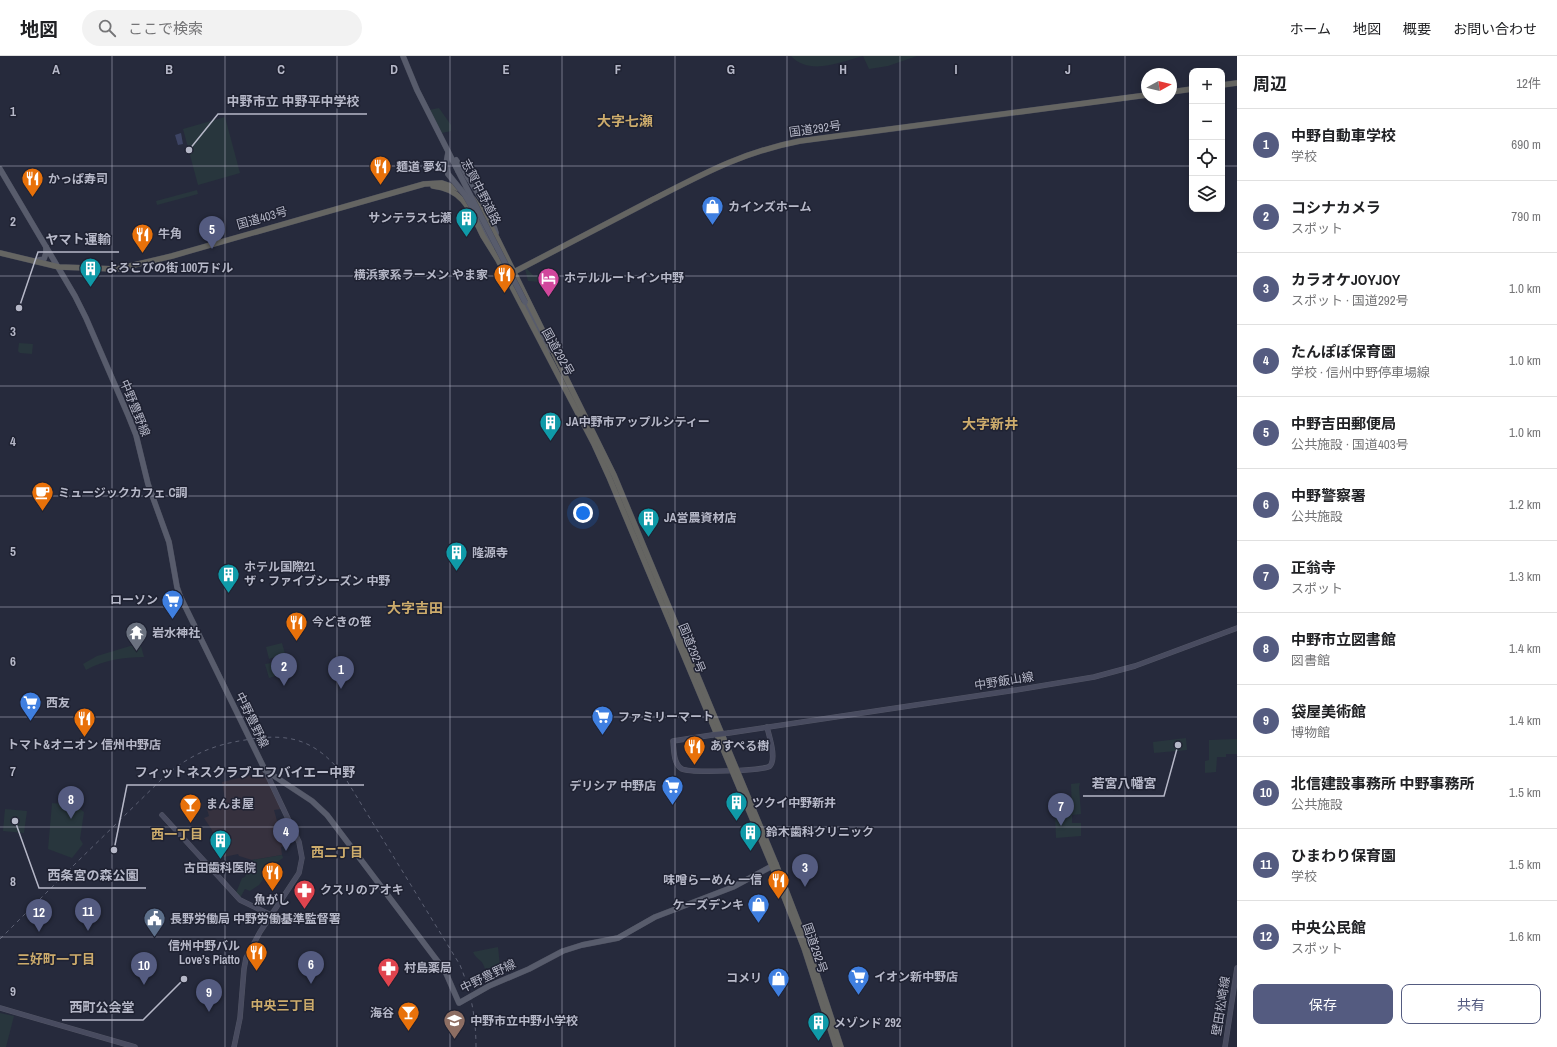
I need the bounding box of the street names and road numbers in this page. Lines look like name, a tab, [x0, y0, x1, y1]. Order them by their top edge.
street label: 国道292号	[788, 117, 842, 141]
street label: 志賀中野道路	[458, 156, 504, 228]
street label: 国道403号	[235, 203, 289, 233]
street label: 国道292号	[538, 325, 578, 379]
street label: 中野豊野線	[116, 377, 154, 439]
street label: 国道292号	[675, 621, 709, 675]
street label: 中野飯山線	[973, 668, 1035, 694]
street label: 中野豊野線	[232, 690, 272, 750]
street label: 国道292号	[799, 921, 831, 975]
street label: 中野豊野線	[458, 956, 518, 996]
street label: 壁田松崎線	[1208, 975, 1234, 1037]

